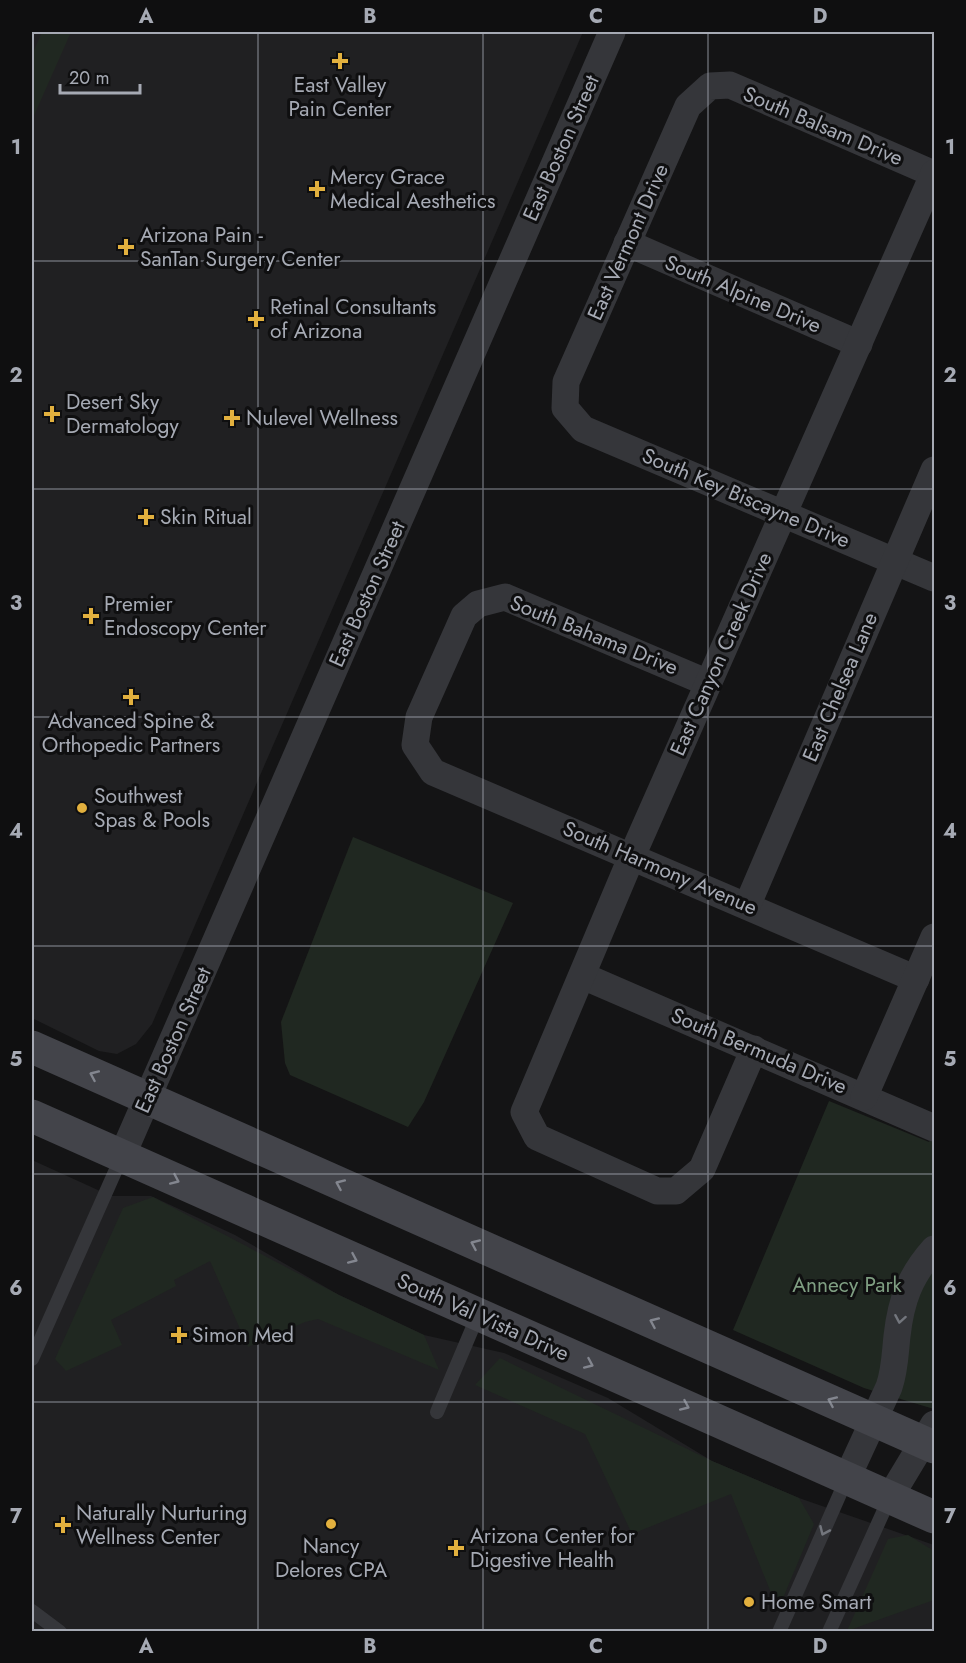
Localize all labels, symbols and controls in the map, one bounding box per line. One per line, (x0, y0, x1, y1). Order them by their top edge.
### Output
text: A (138, 2, 154, 31)
text: B (363, 2, 377, 31)
text: C (589, 2, 603, 31)
text: D (813, 2, 827, 31)
marker: East Valley Pain Center (331, 52, 349, 70)
scale bar (60, 57, 140, 95)
text: 20 m (69, 65, 109, 91)
place label: East Valley Pain Center (288, 70, 392, 124)
street label: East Boston Street (515, 70, 607, 226)
street label: South Balsam Drive (738, 79, 908, 173)
text: 1 (11, 133, 21, 162)
text: 1 (945, 133, 955, 162)
street label: East Vermont Drive (580, 159, 676, 325)
place label: Mercy Grace Medical Aesthetics (330, 162, 496, 216)
marker: Mercy Grace Medical Aesthetics (308, 180, 326, 198)
place label: Arizona Pain - SanTan Surgery Center (140, 220, 341, 274)
marker: Arizona Pain - SanTan Surgery Center (117, 238, 135, 256)
street label: South Alpine Drive (660, 248, 826, 341)
place label: Retinal Consultants of Arizona (270, 292, 436, 346)
marker: Retinal Consultants of Arizona (247, 310, 265, 328)
text: 2 (9, 361, 23, 390)
text: 2 (943, 361, 957, 390)
place label: Desert Sky Dermatology (66, 387, 180, 441)
place label: Nulevel Wellness (246, 403, 398, 433)
marker: Desert Sky Dermatology (43, 405, 61, 423)
marker: Nulevel Wellness (223, 409, 241, 427)
street label: South Key Biscayne Drive (637, 441, 855, 556)
place label: Skin Ritual (160, 502, 252, 532)
marker: Skin Ritual (137, 508, 155, 526)
street label: East Boston Street (321, 516, 413, 672)
street label: East Canyon Creek Drive (663, 547, 779, 760)
street label: South Bahama Drive (505, 588, 683, 682)
text: 3 (10, 589, 22, 618)
place label: Premier Endoscopy Center (104, 589, 267, 643)
text: 3 (944, 589, 956, 618)
marker: Premier Endoscopy Center (82, 607, 100, 625)
street label: East Chelsea Lane (795, 608, 885, 766)
marker: Advanced Spine & Orthopedic Partners (122, 688, 140, 706)
place label: Advanced Spine & Orthopedic Partners (42, 706, 220, 760)
place label: Southwest Spas & Pools (94, 781, 210, 835)
marker: Southwest Spas & Pools (75, 801, 89, 815)
street label: South Harmony Avenue (558, 813, 762, 923)
text: 4 (9, 817, 23, 846)
text: 4 (943, 817, 957, 846)
street label: East Boston Street (127, 962, 219, 1118)
street label: South Bermuda Drive (666, 1000, 852, 1102)
text: 5 (10, 1045, 23, 1074)
text: 5 (944, 1045, 957, 1074)
one-way arrow (89, 1070, 100, 1082)
one-way arrow (169, 1173, 180, 1185)
one-way arrow (336, 1179, 347, 1191)
one-way arrow (471, 1239, 482, 1251)
one-way arrow (347, 1252, 358, 1264)
street label: South Val Vista Drive (392, 1266, 574, 1368)
park label: Annecy Park (792, 1270, 903, 1300)
text: 6 (9, 1274, 23, 1303)
text: 6 (943, 1274, 957, 1303)
one-way arrow (894, 1314, 906, 1323)
one-way arrow (649, 1318, 660, 1330)
place label: Simon Med (192, 1320, 294, 1350)
marker: Simon Med (170, 1326, 188, 1344)
one-way arrow (583, 1356, 594, 1368)
one-way arrow (827, 1396, 838, 1408)
one-way arrow (678, 1399, 689, 1411)
place label: Naturally Nurturing Wellness Center (76, 1498, 247, 1552)
text: 7 (10, 1502, 23, 1531)
text: 7 (944, 1502, 957, 1531)
marker: Naturally Nurturing Wellness Center (54, 1516, 72, 1534)
marker: Nancy Delores CPA (324, 1517, 338, 1531)
place label: Arizona Center for Digestive Health (470, 1521, 636, 1575)
one-way arrow (819, 1525, 831, 1536)
place label: Nancy Delores CPA (275, 1531, 387, 1585)
marker: Arizona Center for Digestive Health (447, 1539, 465, 1557)
place label: Home Smart (761, 1587, 871, 1617)
marker: Home Smart (742, 1595, 756, 1609)
text: A (138, 1632, 154, 1661)
text: B (363, 1632, 377, 1661)
text: C (589, 1632, 603, 1661)
text: D (813, 1632, 827, 1661)

